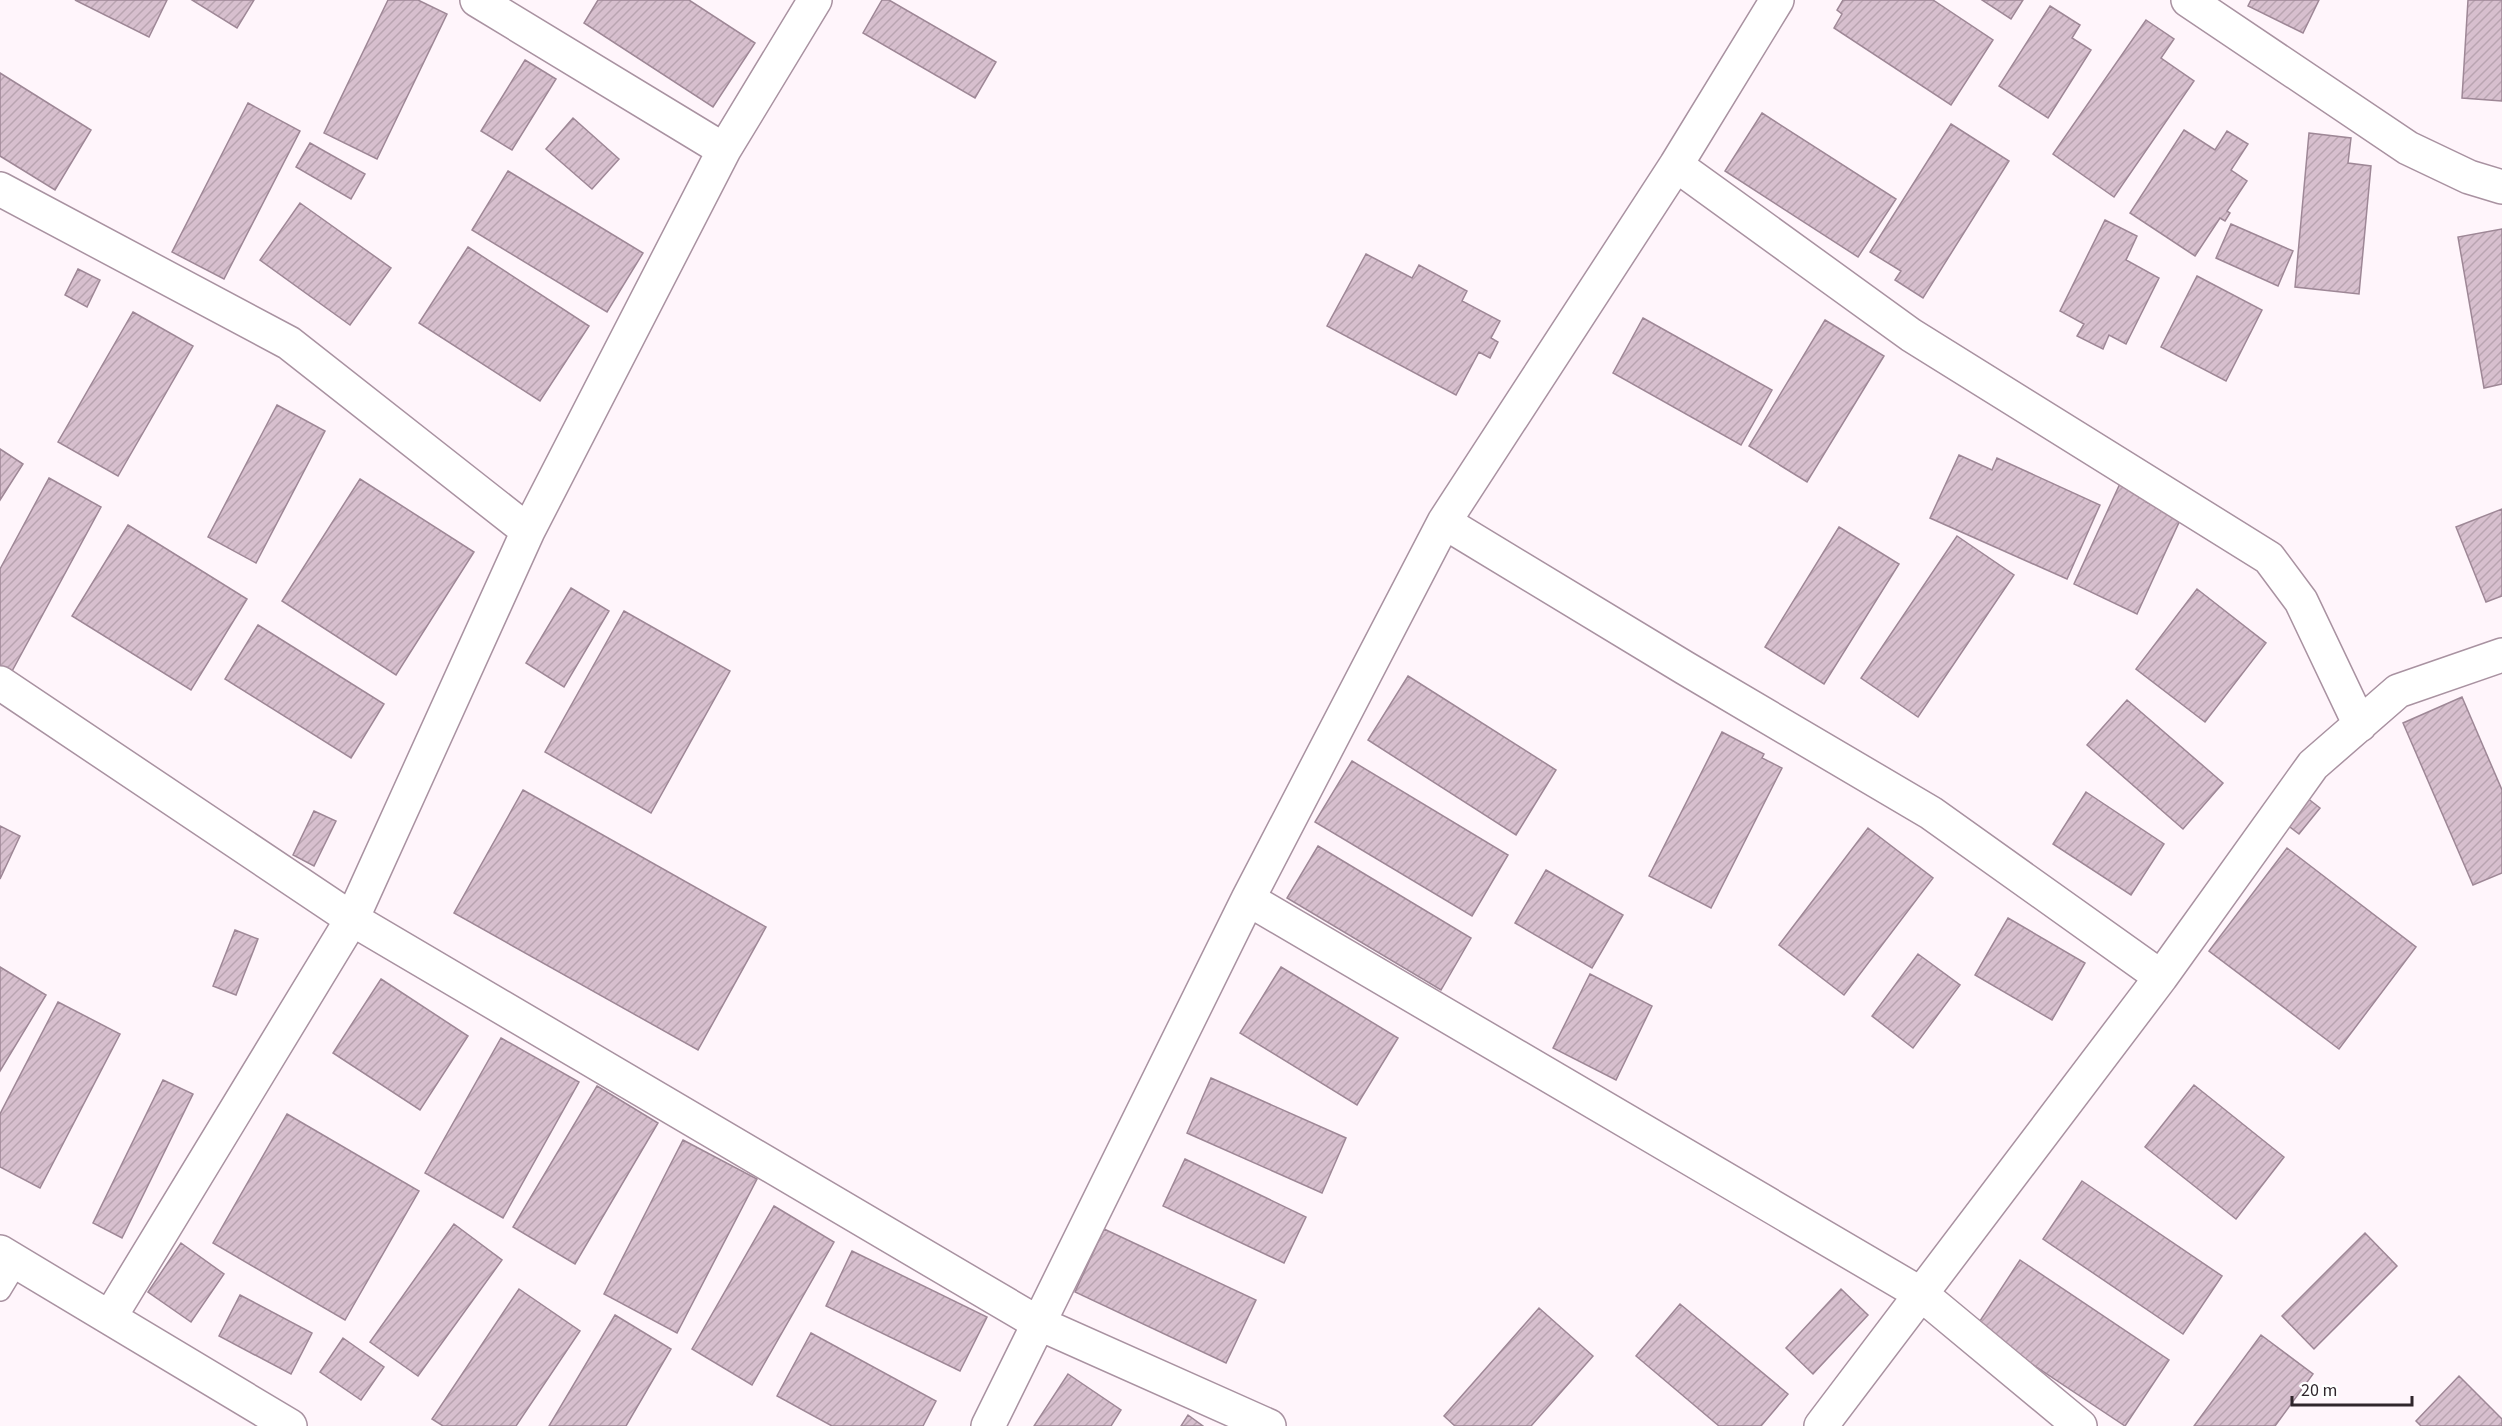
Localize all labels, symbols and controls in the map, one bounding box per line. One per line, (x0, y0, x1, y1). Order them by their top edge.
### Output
scale bar (2292, 1369, 2412, 1407)
text: 20 m (2301, 1378, 2337, 1403)

